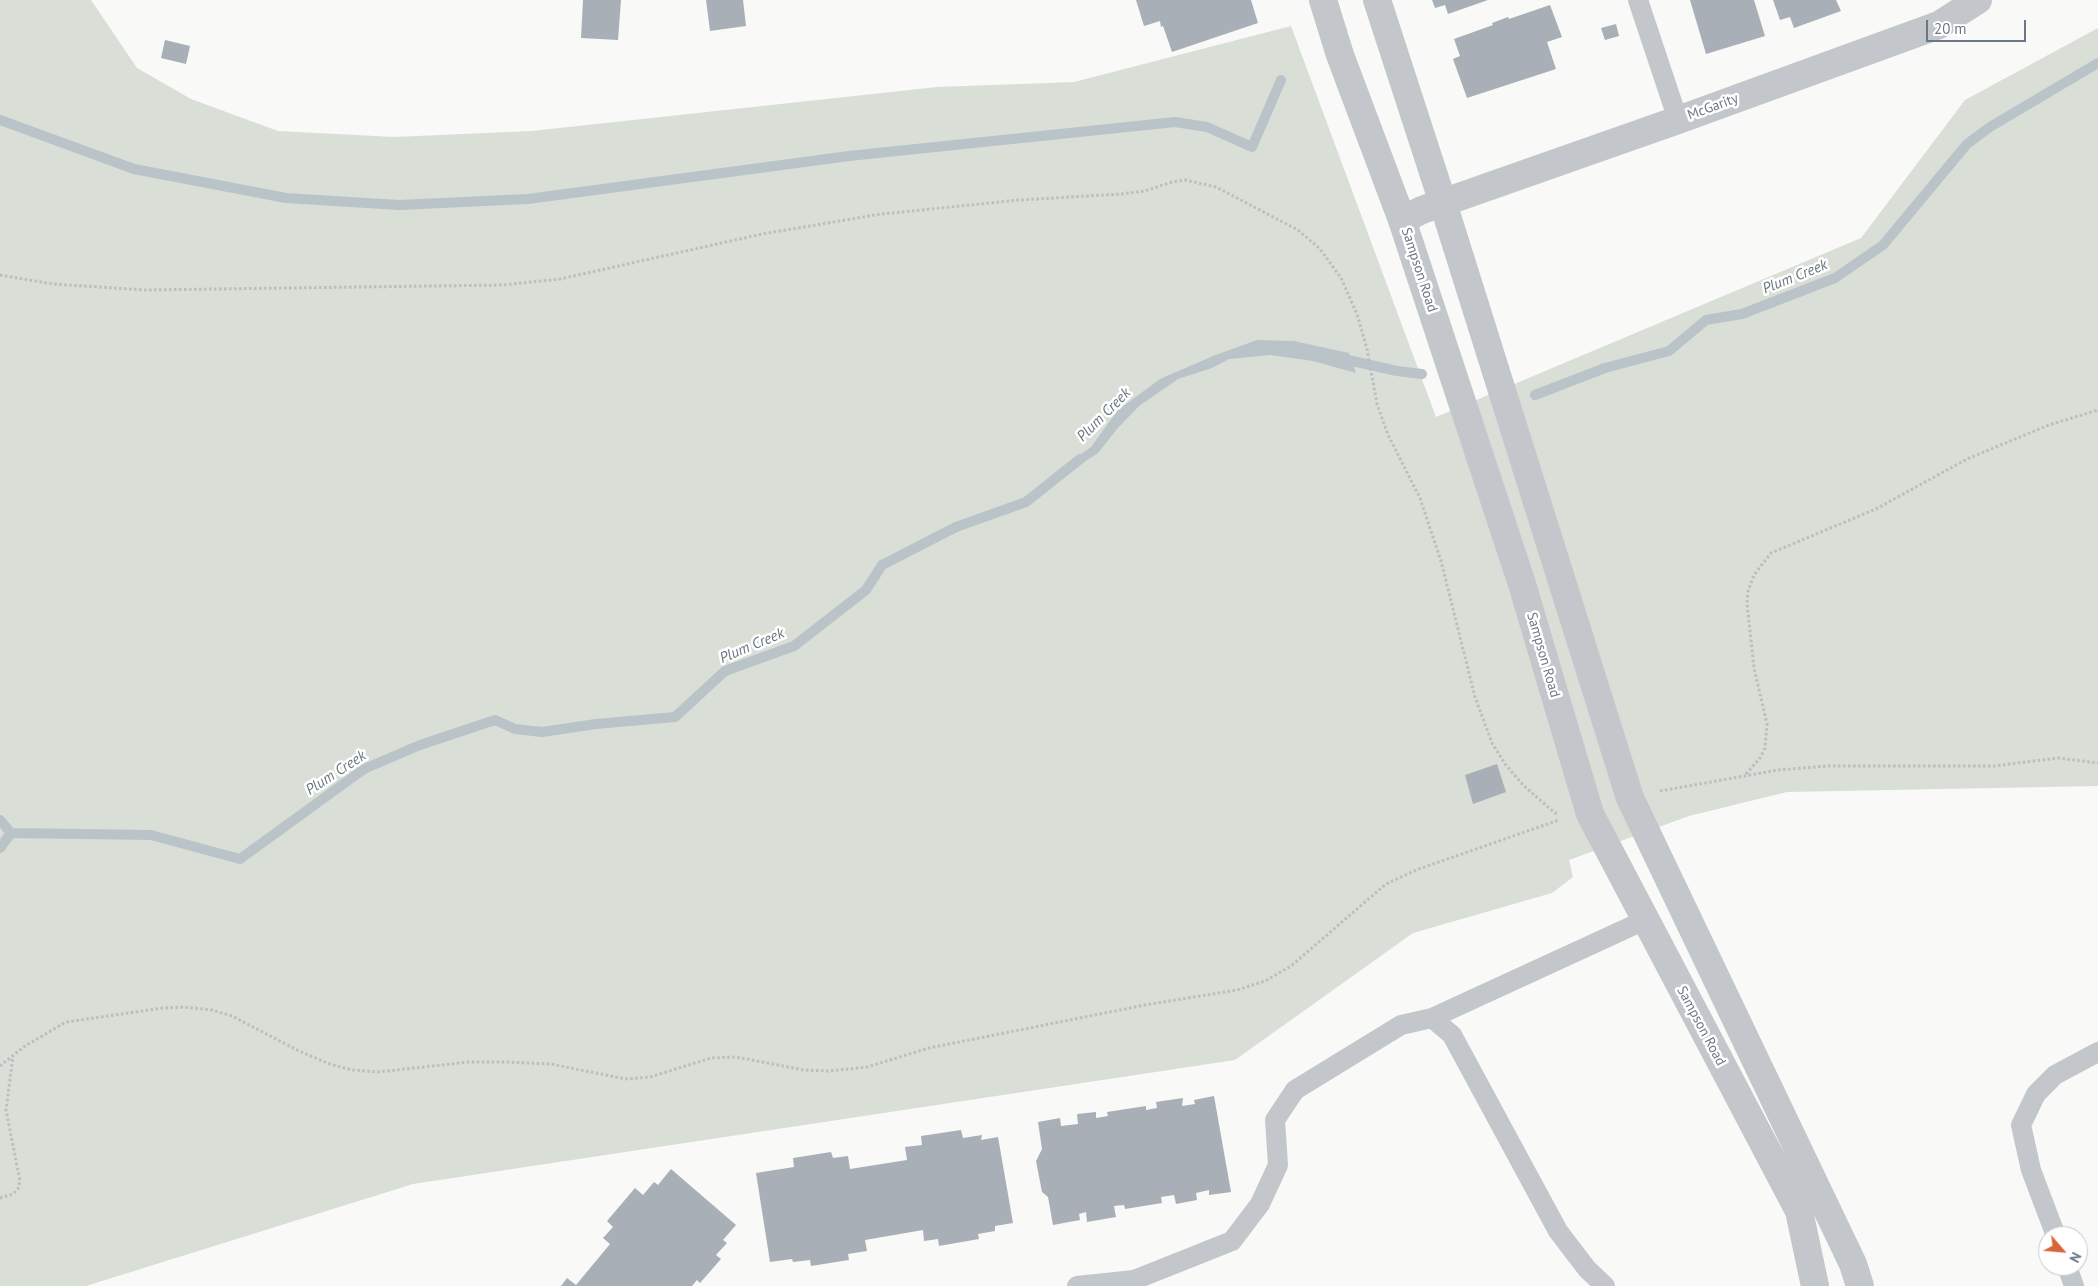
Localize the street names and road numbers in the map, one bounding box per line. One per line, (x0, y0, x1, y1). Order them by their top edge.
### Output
street label: McGarity (1685, 90, 1741, 124)
street label: Sampson Road (1397, 226, 1441, 314)
street label: Sampson Road (1523, 611, 1563, 699)
street label: Sampson Road (1673, 983, 1729, 1069)

